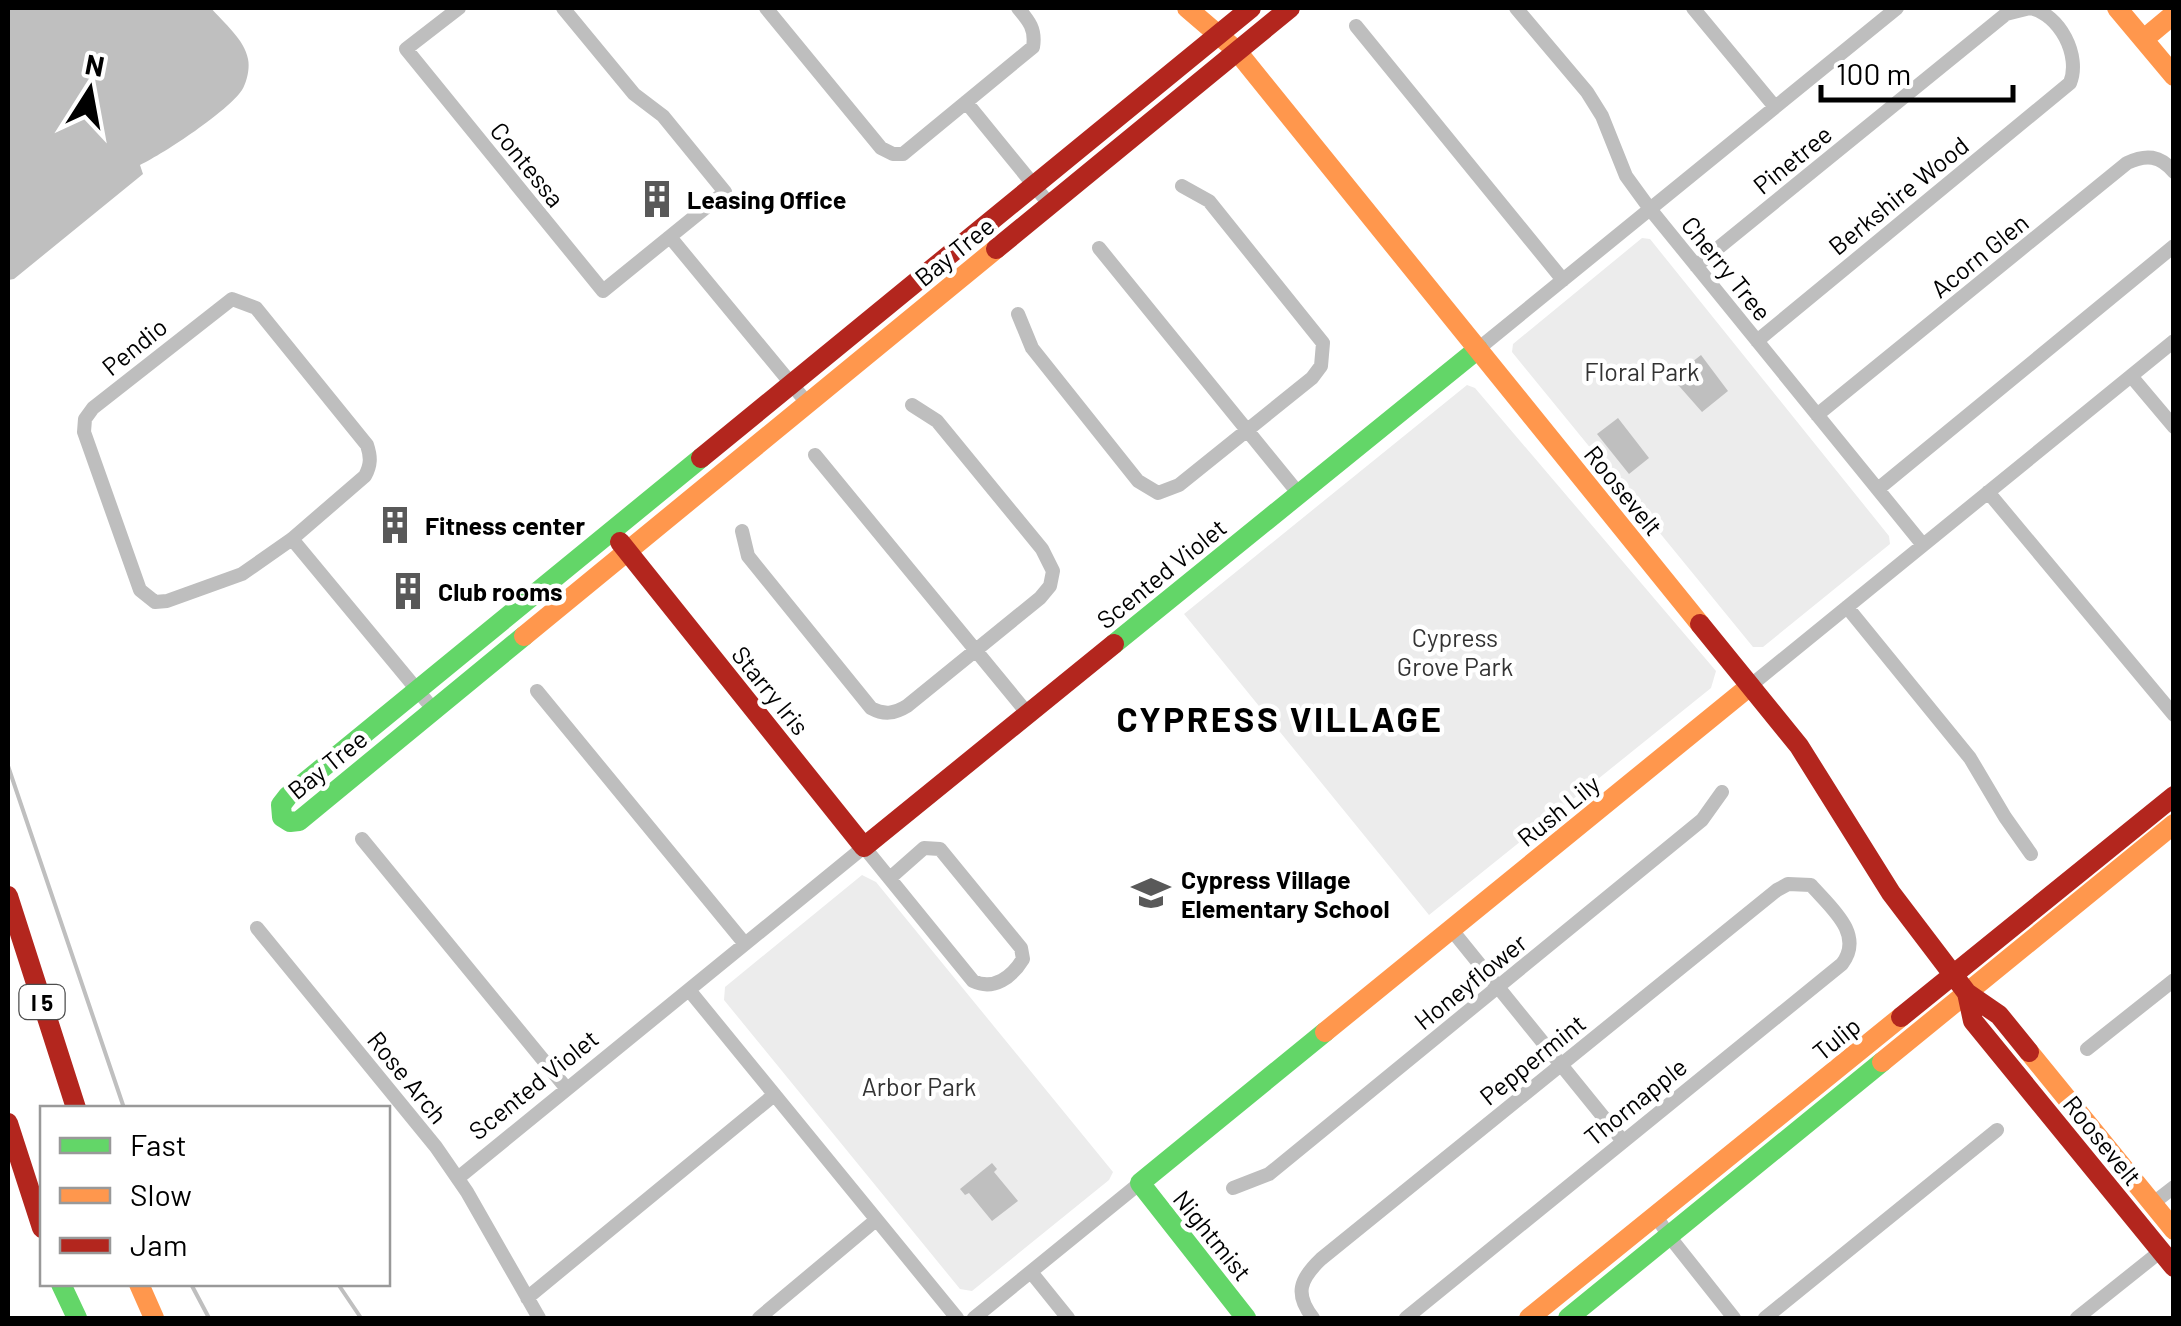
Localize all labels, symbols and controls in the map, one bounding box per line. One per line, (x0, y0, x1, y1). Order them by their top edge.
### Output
north arrow (40, 40, 140, 140)
scale bar (1821, 40, 2014, 102)
text: N (83, 46, 107, 83)
text: 100 m (1836, 55, 1911, 91)
street label: Contessa (485, 115, 571, 213)
street label: Pinetree (1747, 118, 1837, 200)
street label: Berkshire Wood (1822, 129, 1974, 261)
building icon: Leasing Office (636, 178, 678, 220)
place label: Leasing Office (687, 184, 846, 214)
street label: Acorn Glen (1924, 207, 2034, 303)
street label: Bay Tree (908, 210, 1000, 292)
street label: Cherry Tree (1676, 210, 1778, 326)
street label: Pendio (96, 311, 172, 381)
park label: Floral Park (1584, 356, 1700, 386)
street label: Roosevelt (1579, 439, 1669, 541)
building icon: Fitness center (374, 504, 416, 546)
place label: Fitness center (425, 510, 585, 540)
street label: Scented Violet (1090, 512, 1232, 634)
building icon: Club rooms (387, 570, 429, 612)
place label: Club rooms (438, 576, 563, 606)
park label: Cypress Grove Park (1397, 622, 1513, 681)
street label: Starry Iris (726, 639, 816, 741)
district label: CYPRESS VILLAGE (1117, 697, 1443, 739)
street label: Bay Tree (281, 723, 373, 805)
street label: Rush Lily (1511, 768, 1605, 852)
place label: Cypress Village Elementary School (1181, 864, 1389, 923)
school or university icon: Cypress Village Elementary School (1130, 872, 1172, 914)
street label: Honeyflower (1408, 927, 1532, 1035)
road number: I 5 (20, 985, 64, 1019)
street label: Peppermint (1473, 1007, 1591, 1111)
street label: Tulip (1806, 1010, 1866, 1066)
street label: Scented Violet (462, 1023, 604, 1145)
street label: Rose Arch (362, 1025, 454, 1129)
street label: Thornapple (1578, 1051, 1692, 1151)
park label: Arbor Park (862, 1071, 976, 1101)
street label: Roosevelt (2058, 1089, 2148, 1191)
legend (40, 1106, 390, 1286)
text: Fast (130, 1126, 187, 1162)
text: Slow (130, 1176, 192, 1212)
street label: Nightmist (1168, 1184, 1258, 1286)
text: Jam (130, 1226, 187, 1262)

